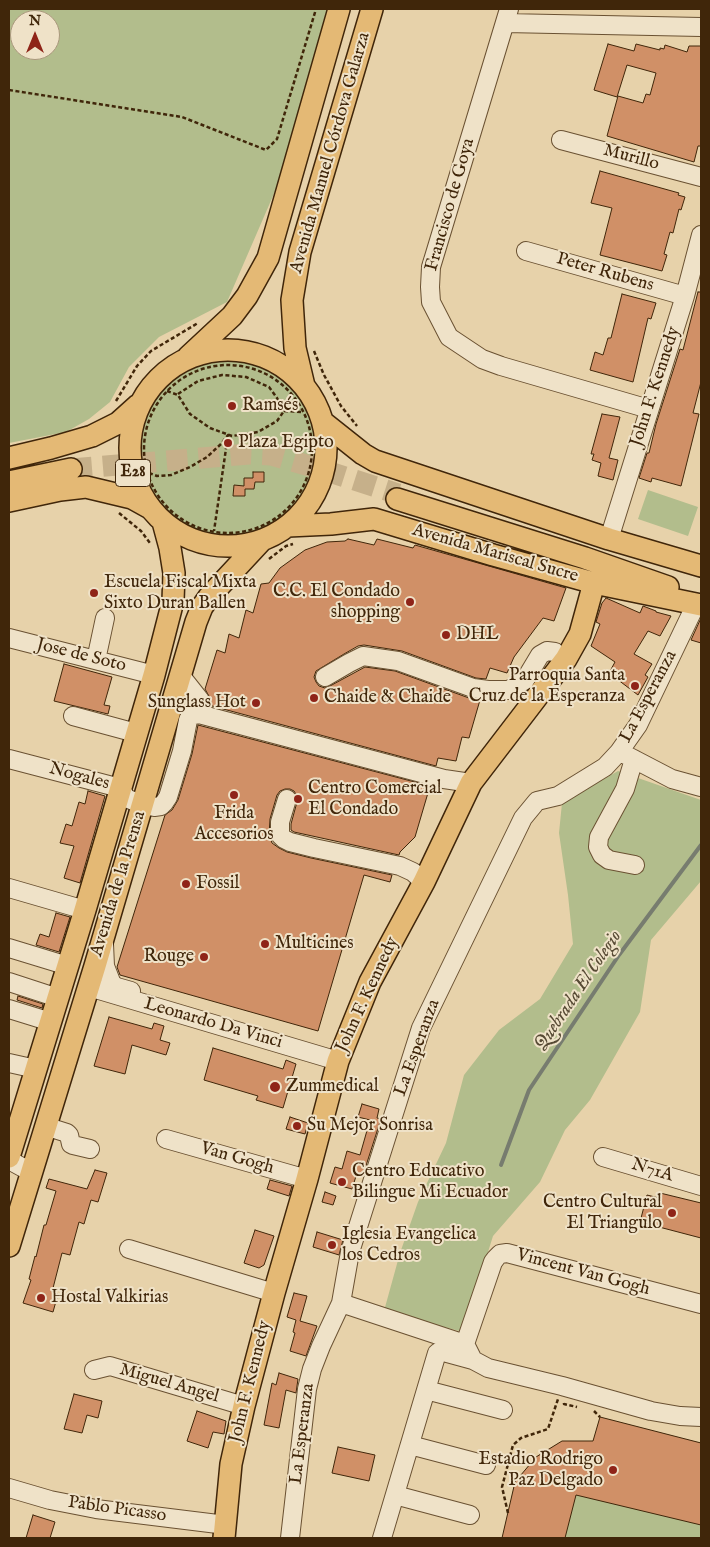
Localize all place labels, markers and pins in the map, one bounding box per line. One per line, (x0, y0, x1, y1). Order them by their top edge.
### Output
place label: Ramsés (242, 395, 298, 417)
marker: Ramsés (226, 400, 238, 412)
place label: Plaza Egipto (238, 432, 334, 454)
marker: Plaza Egipto (222, 437, 234, 449)
place label: Escuela Fiscal Mixta Sixto Duran Ballen (104, 572, 256, 614)
place label: C.C. El Condado shopping (273, 581, 400, 624)
marker: Escuela Fiscal Mixta Sixto Duran Ballen (88, 587, 100, 599)
marker: C.C. El Condado shopping (404, 596, 416, 608)
place label: DHL (456, 624, 499, 646)
marker: DHL (440, 629, 452, 641)
place label: Parroquia Santa Cruz de la Esperanza (469, 665, 625, 708)
marker: Parroquia Santa Cruz de la Esperanza (629, 680, 641, 692)
place label: Chaide & Chaide (324, 687, 451, 709)
place label: Sunglass Hot (148, 692, 246, 714)
marker: Chaide & Chaide (308, 692, 320, 704)
marker: Sunglass Hot (250, 697, 262, 709)
place label: Centro Comercial El Condado (308, 778, 442, 821)
marker: Frida Accesorios (228, 789, 240, 801)
marker: Centro Comercial El Condado (292, 793, 304, 805)
place label: Frida Accesorios (194, 803, 274, 846)
place label: Fossil (196, 873, 239, 895)
marker: Fossil (180, 878, 192, 890)
place label: Multicines (275, 933, 354, 955)
marker: Multicines (259, 938, 271, 950)
place label: Rouge (143, 946, 194, 968)
marker: Rouge (198, 951, 210, 963)
place label: Zummedical (286, 1076, 379, 1098)
marker: Zummedical (268, 1080, 282, 1094)
place label: Su Mejor Sonrisa (307, 1115, 433, 1137)
marker: Su Mejor Sonrisa (291, 1120, 303, 1132)
place label: Centro Educativo Bilingue Mi Ecuador (352, 1161, 508, 1204)
marker: Centro Educativo Bilingue Mi Ecuador (336, 1176, 348, 1188)
place label: Centro Cultural El Triangulo (543, 1192, 662, 1234)
marker: Centro Cultural El Triangulo (666, 1207, 678, 1219)
place label: Iglesia Evangelica los Cedros (342, 1224, 476, 1266)
marker: Iglesia Evangelica los Cedros (326, 1239, 338, 1251)
place label: Hostal Valkirias (51, 1287, 168, 1309)
marker: Hostal Valkirias (35, 1292, 47, 1304)
place label: Estadio Rodrigo Paz Delgado (479, 1449, 603, 1492)
marker: Estadio Rodrigo Paz Delgado (607, 1464, 619, 1476)

